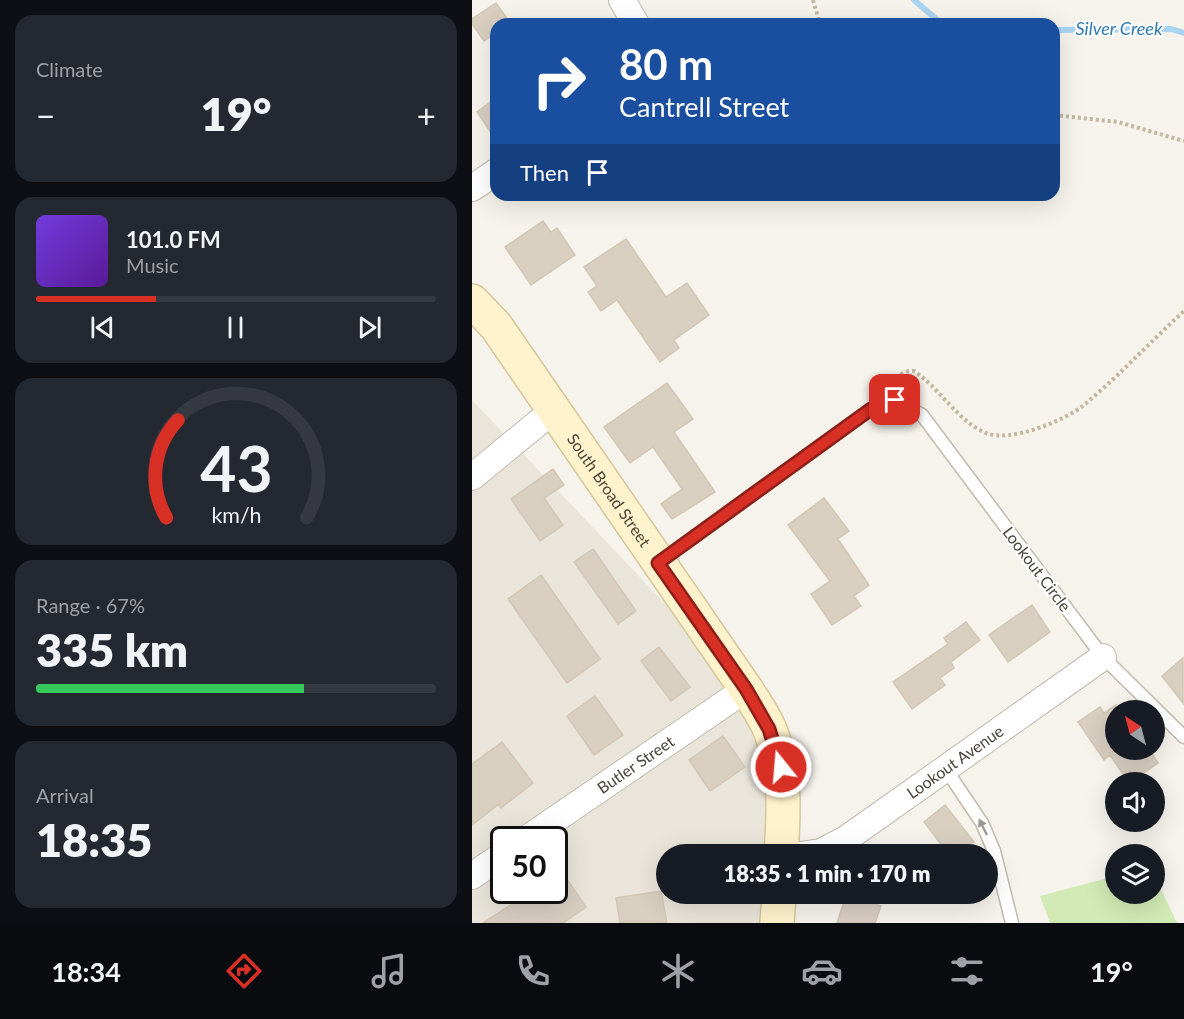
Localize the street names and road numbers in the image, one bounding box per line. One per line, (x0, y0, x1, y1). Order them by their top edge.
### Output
street label: South Broad Street (564, 430, 655, 550)
street label: Lookout Circle (999, 523, 1075, 615)
street label: Lookout Avenue (903, 721, 1007, 802)
street label: Butler Street (593, 731, 678, 797)

